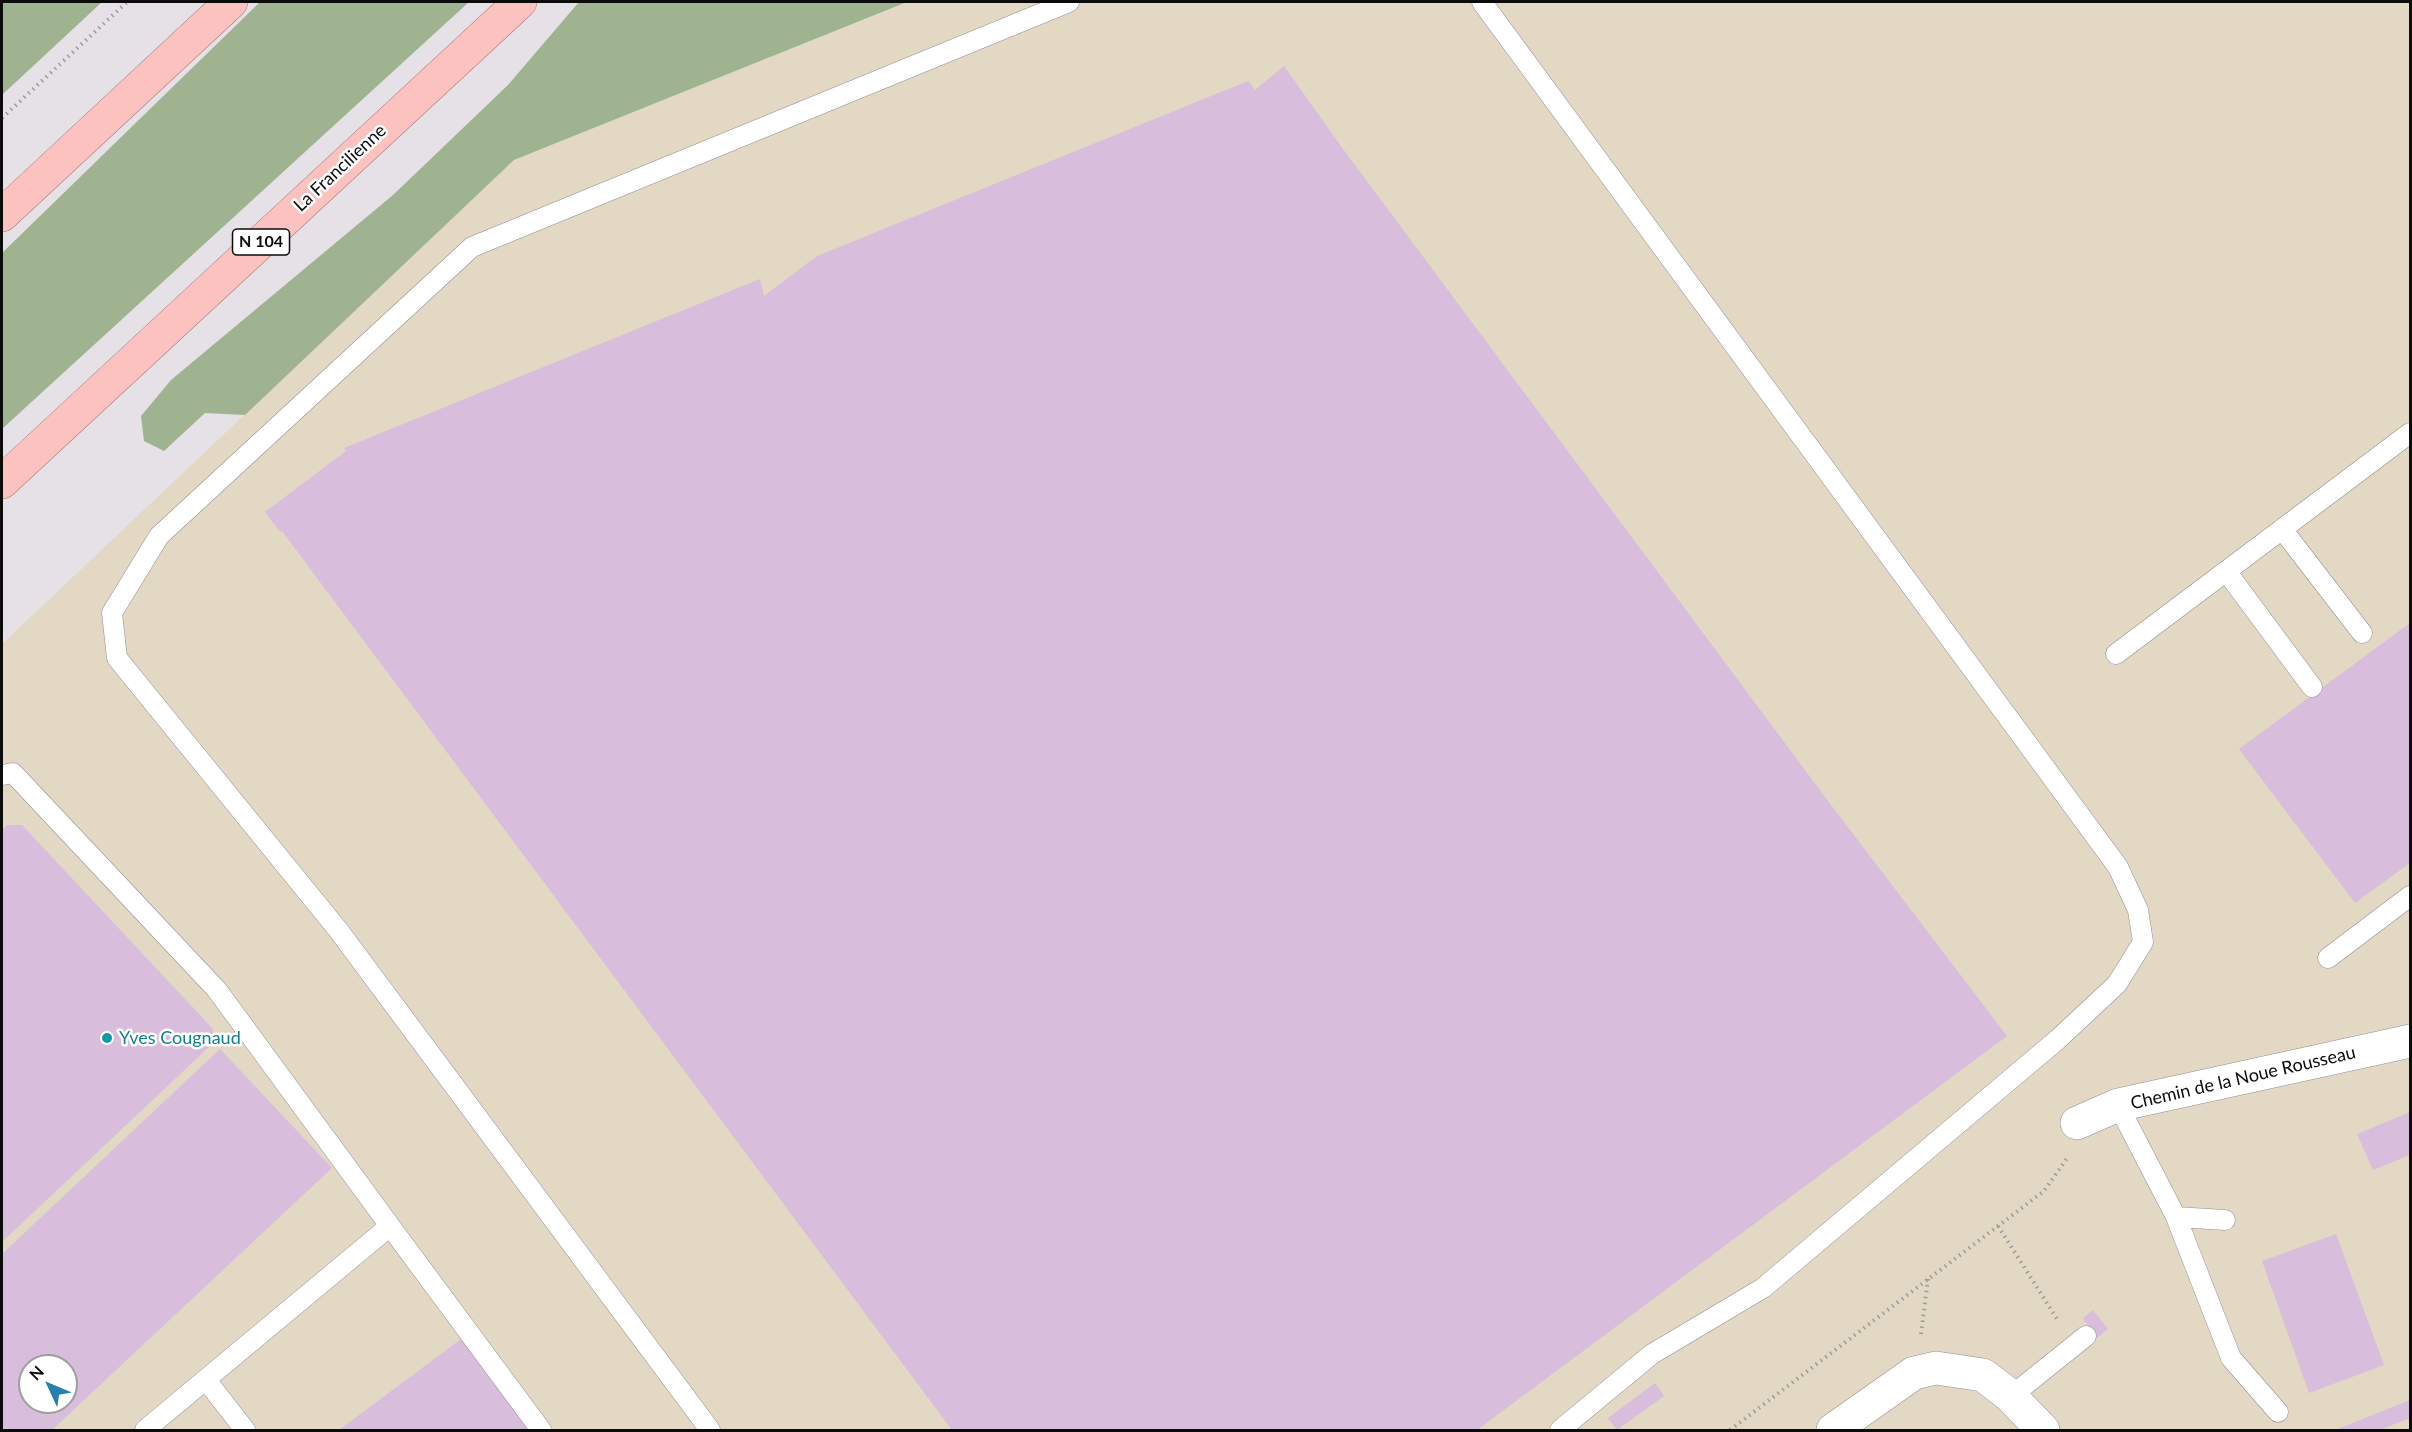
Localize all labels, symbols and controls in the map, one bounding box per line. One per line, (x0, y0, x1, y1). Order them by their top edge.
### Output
street label: La Francilienne (289, 120, 391, 216)
road number: N 104 (232, 229, 290, 255)
place label: Yves Cougnaud (119, 1027, 241, 1049)
marker: Yves Cougnaud (100, 1031, 114, 1045)
street label: Chemin de la Noue Rousseau (2128, 1042, 2358, 1114)
north arrow (18, 1354, 78, 1414)
text: N (25, 1362, 47, 1384)

